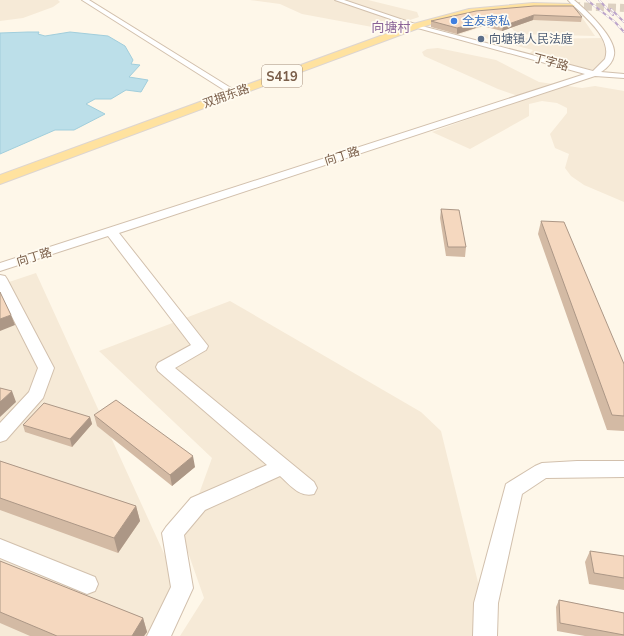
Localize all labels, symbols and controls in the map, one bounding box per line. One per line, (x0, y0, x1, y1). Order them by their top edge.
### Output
place label: 全友家私 (462, 13, 510, 29)
marker: 全友家私 (449, 16, 459, 26)
district label: 向塘村 (371, 19, 411, 37)
place label: 向塘镇人民法庭 (489, 31, 573, 47)
marker: 向塘镇人民法庭 (476, 34, 486, 44)
street label: 丁字路 (532, 50, 570, 74)
road number: S419 (262, 65, 302, 87)
street label: 双拥东路 (201, 80, 251, 112)
street label: 向丁路 (322, 143, 362, 169)
street label: 向丁路 (14, 244, 54, 270)

